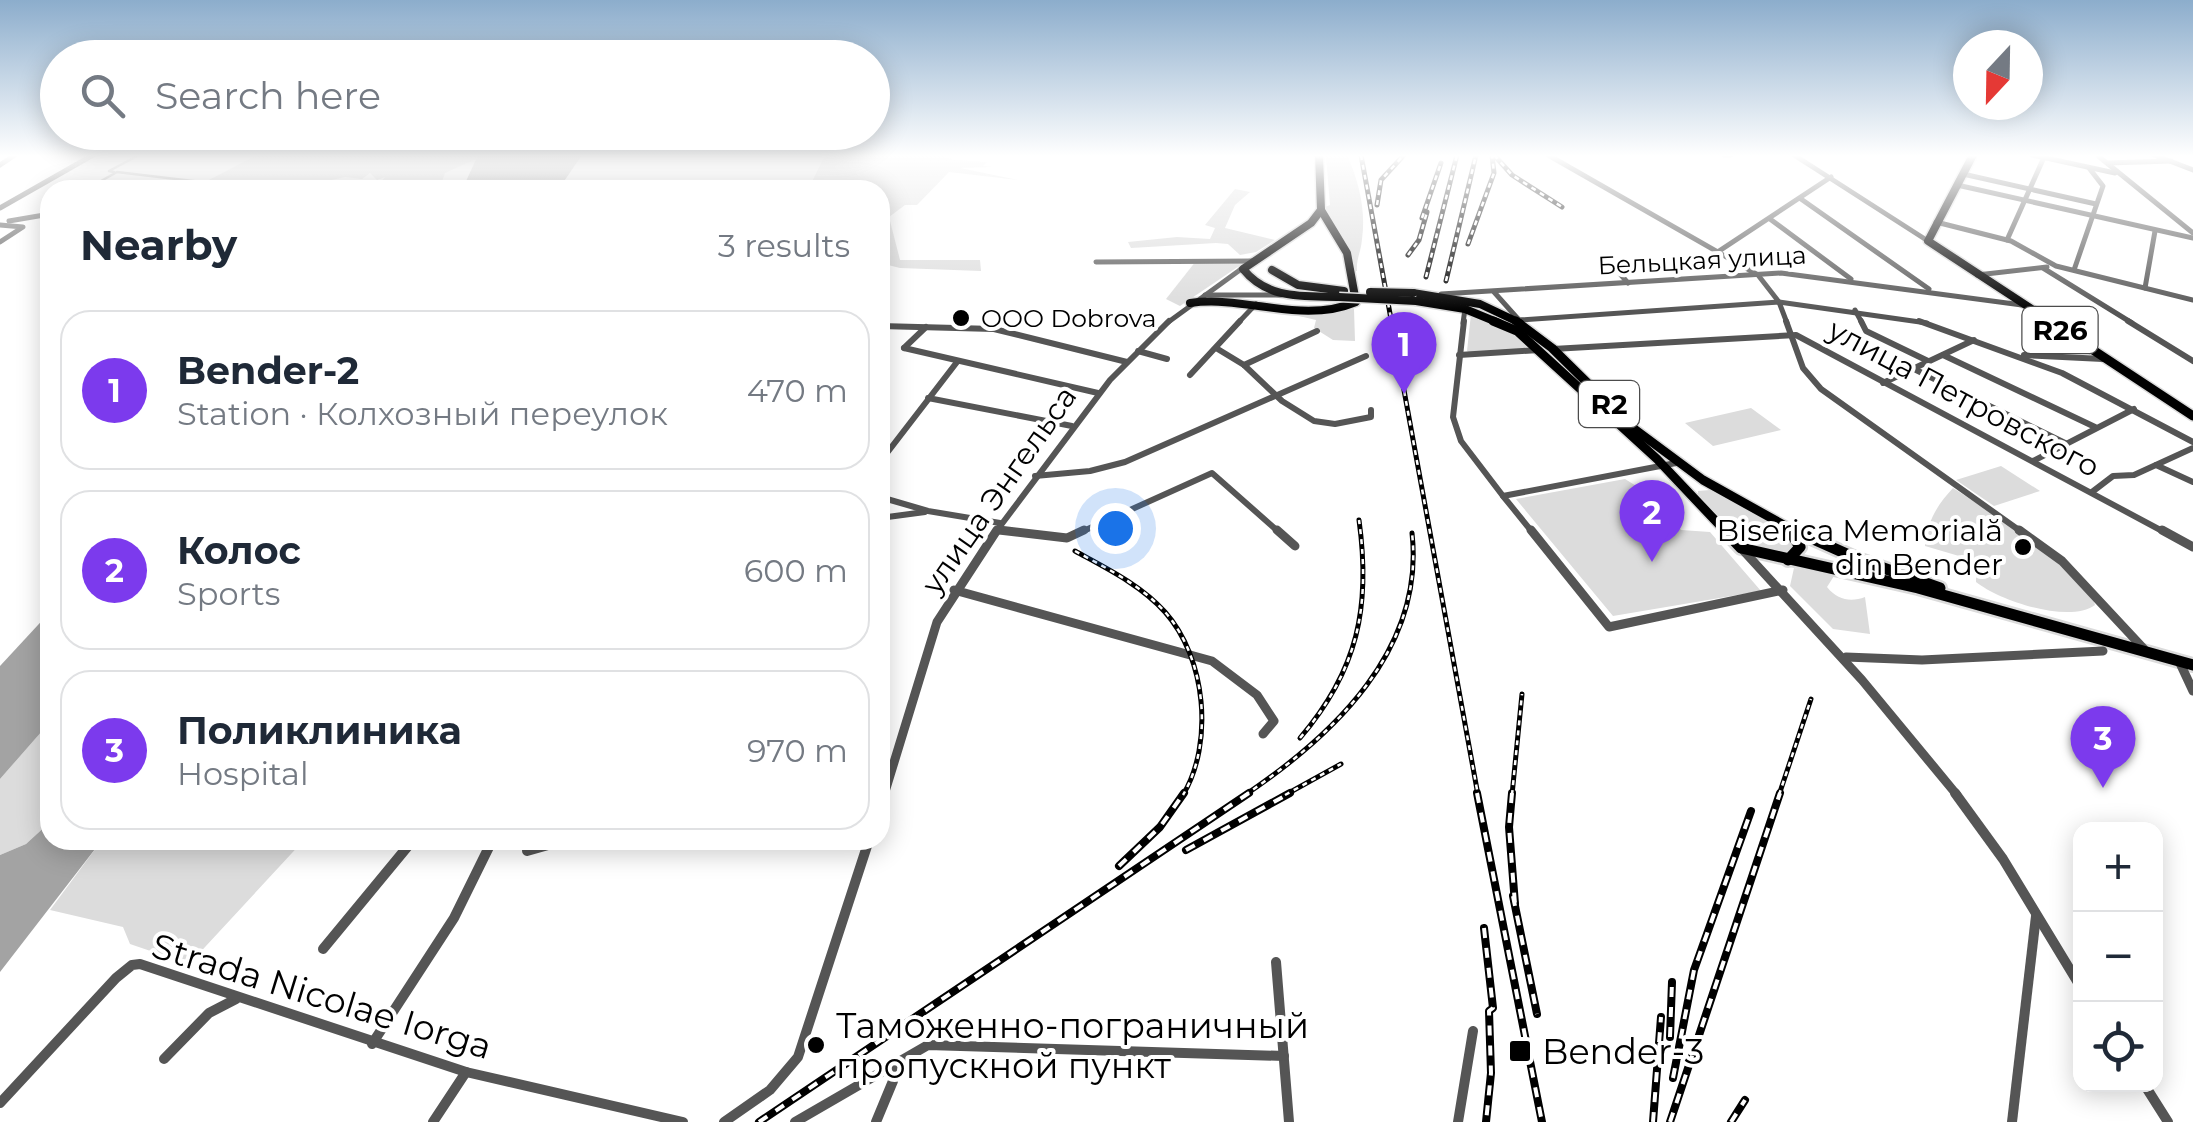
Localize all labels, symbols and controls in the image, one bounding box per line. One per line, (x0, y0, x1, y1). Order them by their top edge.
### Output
north arrow (1953, 30, 2043, 120)
search box (40, 40, 890, 150)
icon: search (75, 68, 130, 123)
text: Search here (155, 72, 381, 119)
text: Nearby (80, 219, 237, 271)
text: 3 results (718, 226, 850, 265)
street label: Бельцкая улица (1597, 240, 1807, 280)
place label: OOO Dobrova (981, 303, 1157, 333)
marker: OOO Dobrova (950, 307, 972, 329)
road number: R26 (2022, 307, 2098, 353)
street label: улица Петровского (1821, 310, 2106, 485)
pin: 1 (1372, 312, 1436, 394)
text: Bender-2 (177, 347, 359, 394)
text: 1 (108, 371, 121, 410)
text: 470 m (747, 371, 848, 410)
street label: улица Энгельса (913, 379, 1084, 602)
road number: R2 (1579, 381, 1639, 427)
text: Station · Колхозный переулок (177, 394, 668, 433)
pin: 2 (1620, 480, 1684, 562)
your location (1090, 503, 1141, 554)
place label: Biserica Memorială din Bender (1716, 512, 2003, 583)
text: Колос (177, 527, 301, 574)
marker: Biserica Memorială din Bender (2012, 536, 2034, 558)
text: 2 (105, 551, 124, 590)
text: 600 m (744, 551, 848, 590)
text: Sports (177, 574, 280, 613)
pin: 3 (2070, 706, 2136, 788)
text: Поликлиника (177, 707, 462, 754)
text: 3 (105, 731, 124, 770)
text: 970 m (747, 731, 848, 770)
text: Hospital (177, 754, 309, 793)
map controls (2073, 822, 2163, 1092)
button: + (2073, 822, 2163, 912)
button: − (2073, 912, 2163, 1002)
street label: Strada Nicolae Iorga (147, 924, 497, 1068)
button: locate (2073, 1002, 2163, 1092)
place label: Таможенно-пограничный пропускной пункт (836, 1004, 1309, 1087)
place label: Bender-3 (1542, 1030, 1704, 1073)
marker: Таможенно-пограничный пропускной пункт (805, 1034, 827, 1056)
marker: Bender-3 (1507, 1038, 1533, 1064)

